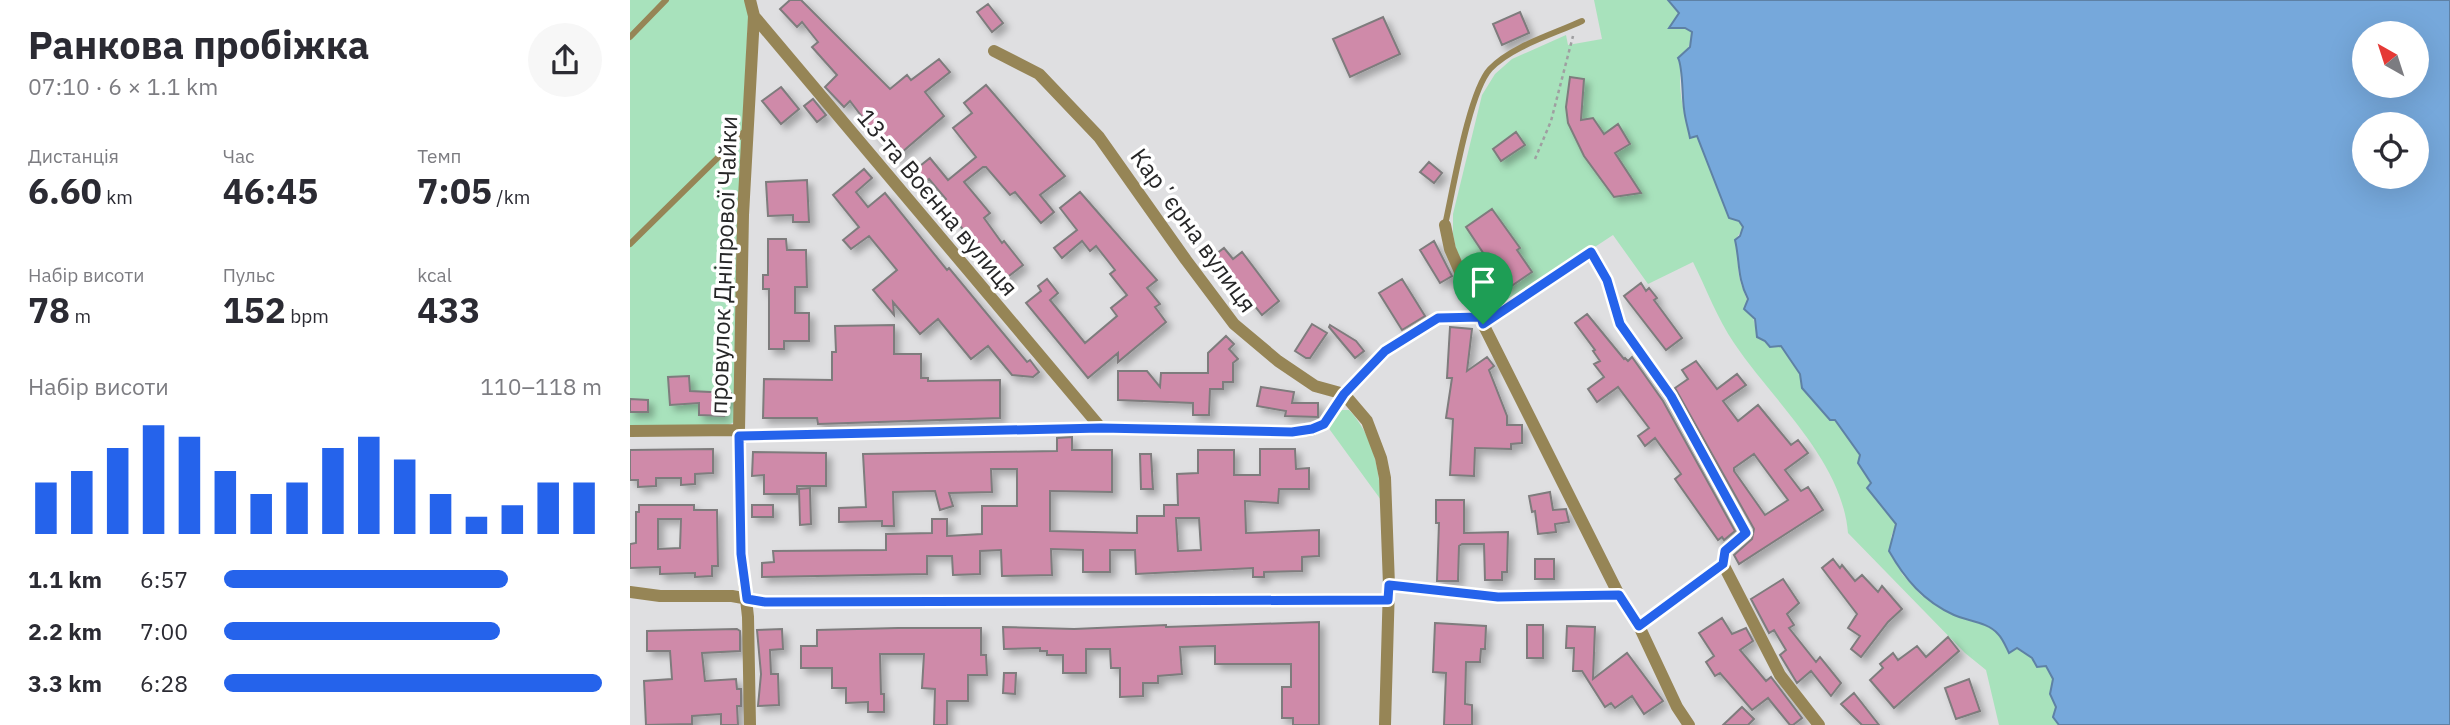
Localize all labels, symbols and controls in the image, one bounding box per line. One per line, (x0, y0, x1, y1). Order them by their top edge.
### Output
text: Ранкова пробіжка (28, 20, 369, 69)
north arrow (2352, 21, 2429, 98)
map controls (2352, 21, 2429, 189)
button: share (528, 23, 602, 97)
text: 07:10 · 6 × 1.1 km (28, 71, 218, 101)
street label: 13-та Воєнна вулиця (850, 102, 1026, 302)
button: locate (2352, 112, 2429, 189)
street label: провулок Дніпрової Чайки (702, 115, 744, 415)
street label: Карʼєрна вулиця (1124, 142, 1264, 318)
text: Дистанція (28, 144, 119, 168)
text: Час (223, 144, 255, 168)
text: Темп (417, 144, 462, 168)
text: 6.60 (28, 168, 102, 214)
text: 46:45 (223, 168, 318, 214)
text: 7:05 (417, 168, 492, 214)
text: km (102, 185, 133, 209)
text: /km (492, 185, 530, 209)
pin (1453, 252, 1513, 324)
text: Набір висоти (28, 263, 144, 287)
text: Пульс (223, 263, 275, 287)
text: kcal (417, 263, 452, 287)
icon: arrive (1464, 263, 1502, 301)
text: 78 (28, 287, 70, 333)
text: 152 (223, 287, 286, 333)
text: 433 (417, 287, 480, 333)
text: m (70, 304, 91, 328)
text: bpm (286, 304, 329, 328)
text: Набір висоти (28, 371, 169, 401)
text: 110–118 m (480, 371, 602, 401)
text: 1.1 km (28, 564, 102, 594)
text: 6:57 (140, 564, 188, 594)
text: 2.2 km (28, 616, 102, 646)
text: 7:00 (140, 616, 188, 646)
text: 3.3 km (28, 668, 102, 698)
text: 6:28 (140, 668, 188, 698)

